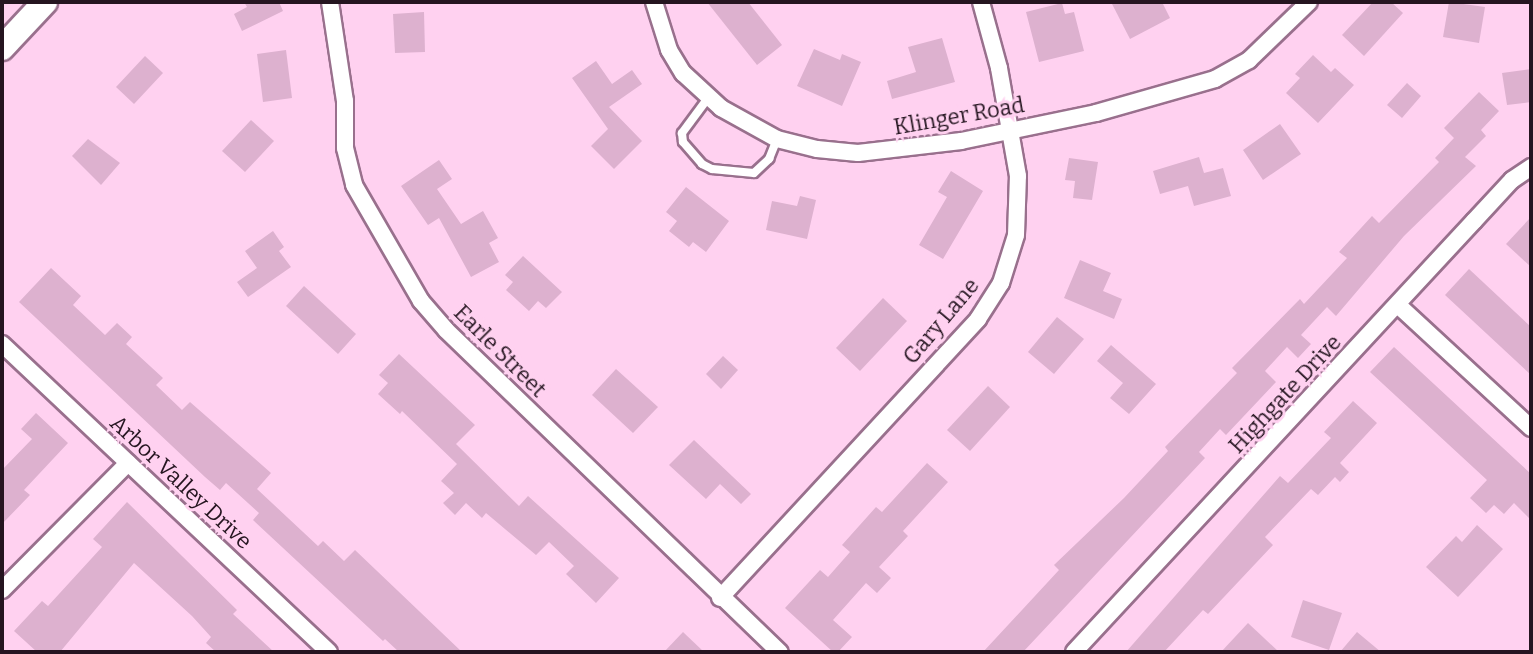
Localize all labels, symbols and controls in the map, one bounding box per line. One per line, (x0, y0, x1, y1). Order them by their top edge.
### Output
street label: Klinger Road (892, 92, 1026, 140)
street label: Gary Lane (897, 273, 985, 369)
street label: Earle Street (448, 299, 552, 403)
street label: Highgate Drive (1223, 329, 1347, 459)
street label: Arbor Valley Drive (105, 410, 257, 554)

